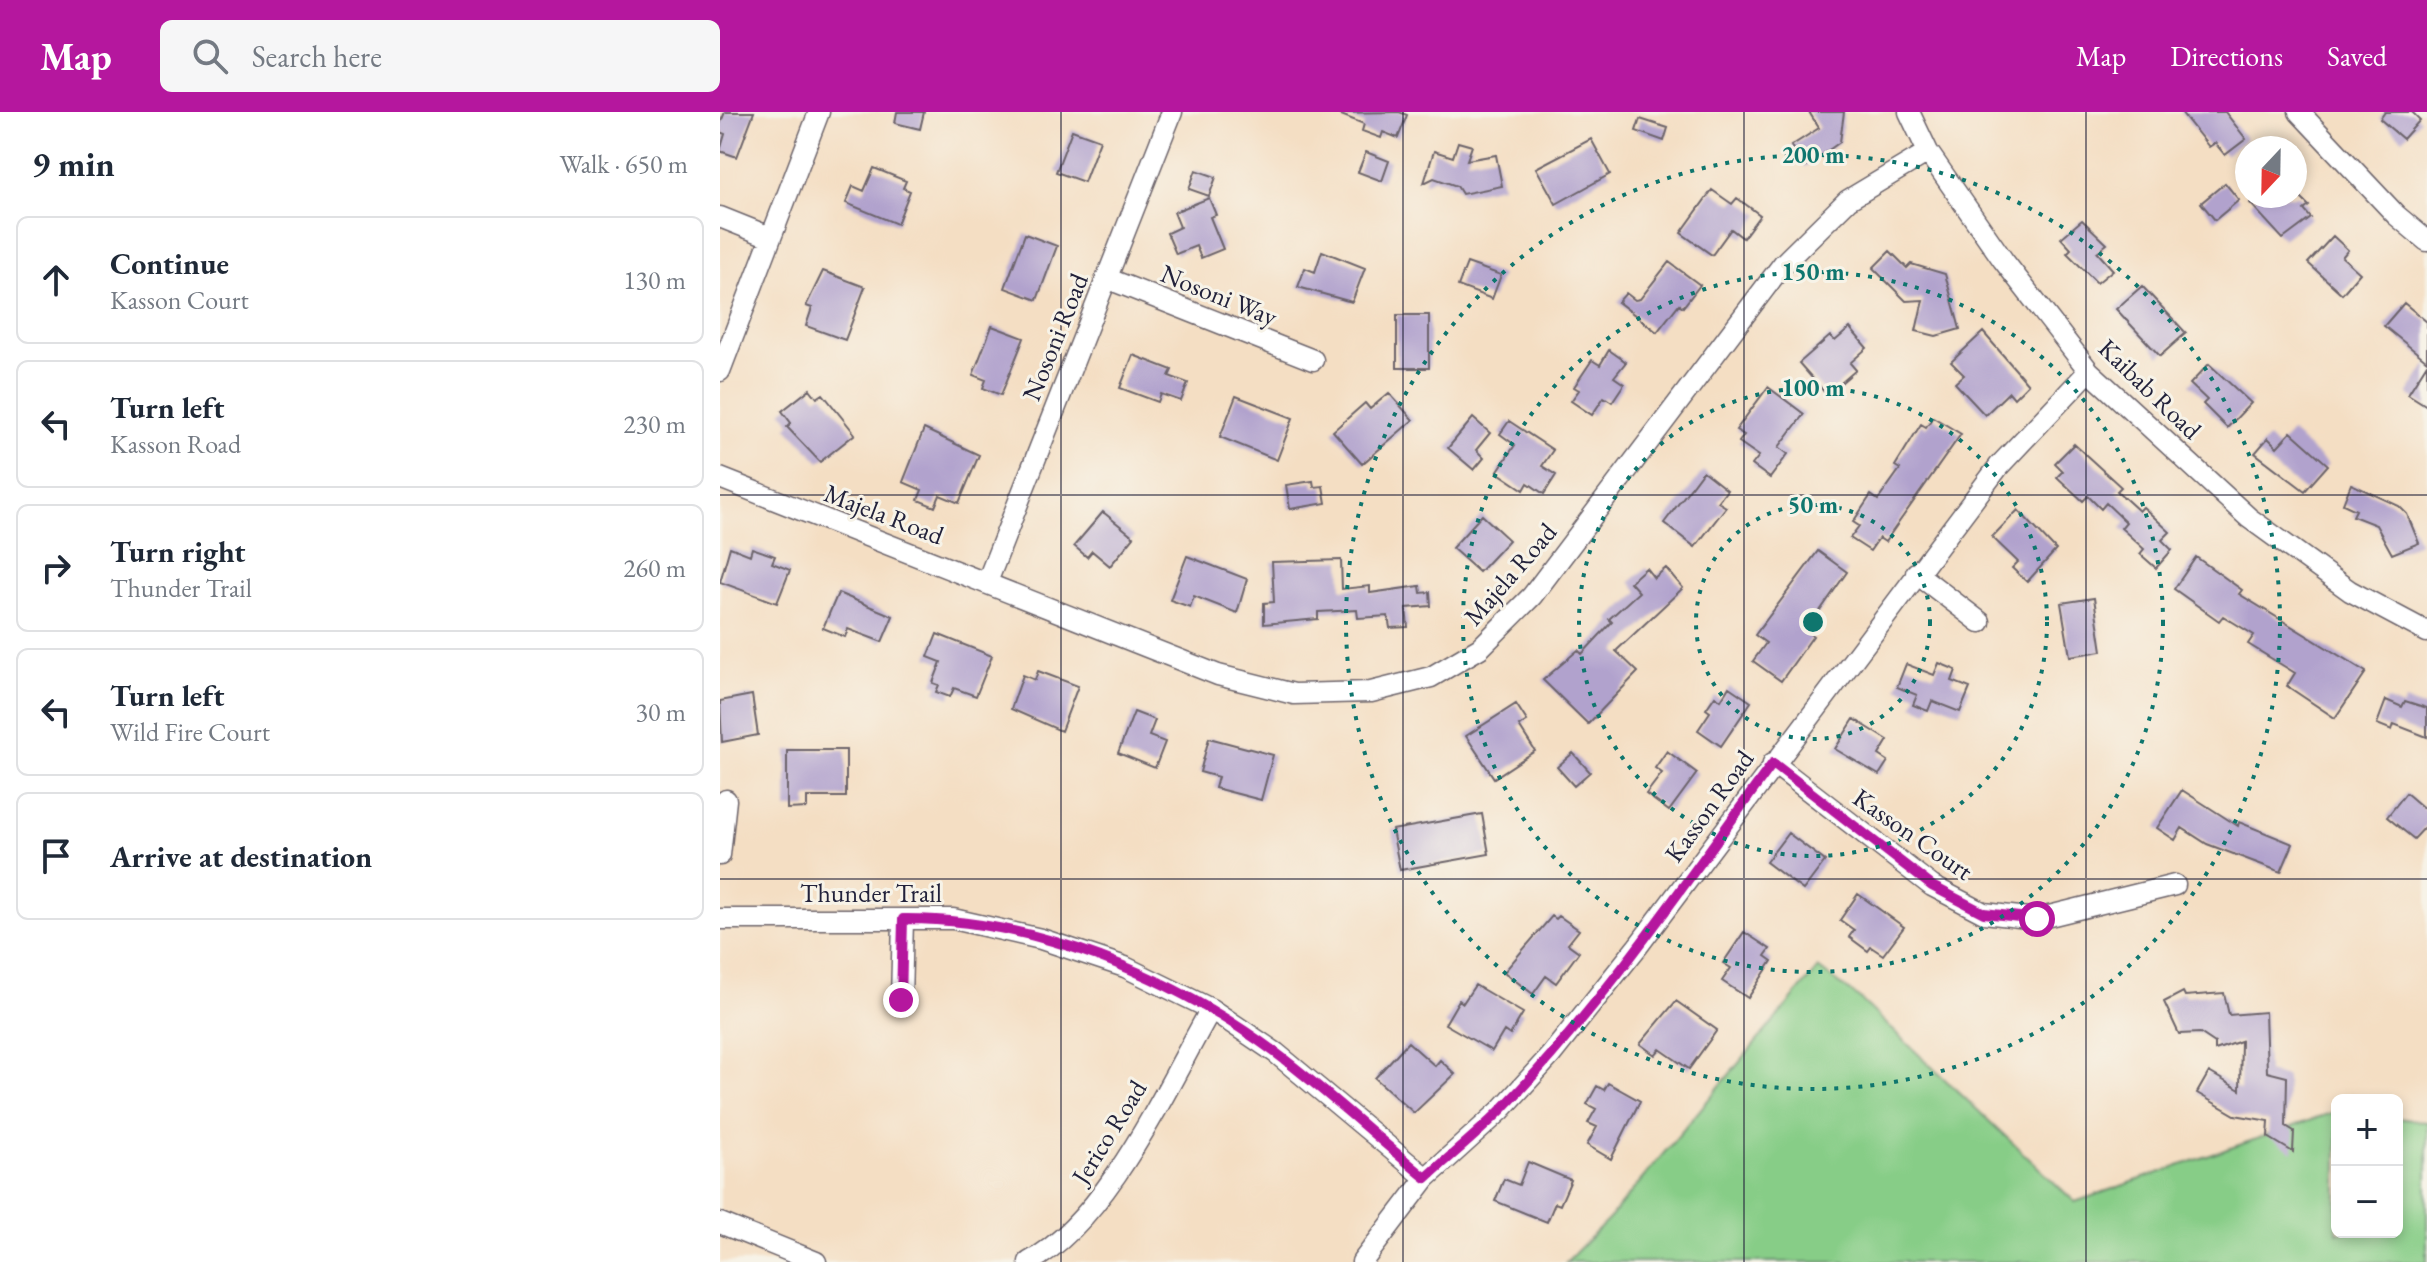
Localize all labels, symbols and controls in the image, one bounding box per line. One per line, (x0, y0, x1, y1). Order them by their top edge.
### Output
search box (160, 20, 720, 92)
text: Map (40, 32, 112, 81)
icon: search (188, 34, 232, 78)
text: Search here (252, 37, 382, 76)
text: Map (2076, 38, 2126, 74)
text: Directions (2170, 38, 2283, 74)
text: Saved (2327, 38, 2387, 74)
north arrow (2235, 136, 2307, 208)
text: 200 m (1781, 139, 1845, 170)
text: 9 min (32, 142, 115, 186)
text: Walk · 650 m (560, 147, 688, 181)
text: Continue (110, 244, 229, 283)
street label: Nosoni Way (1156, 256, 1283, 334)
text: 150 m (1781, 256, 1845, 287)
icon: ahead (34, 258, 78, 302)
text: 130 m (623, 263, 686, 297)
street label: Nosoni Road (1014, 268, 1096, 406)
text: Kasson Court (110, 283, 249, 317)
street label: Kaibab Road (2091, 331, 2209, 447)
text: 100 m (1781, 372, 1845, 403)
text: Turn left (110, 388, 224, 427)
icon: left (34, 402, 78, 446)
text: 230 m (623, 407, 686, 441)
text: Kasson Road (110, 427, 241, 461)
street label: Majela Road (819, 476, 949, 553)
text: 50 m (1788, 489, 1838, 520)
street label: Majela Road (1456, 515, 1564, 632)
text: Turn right (110, 532, 246, 571)
icon: right (34, 546, 78, 590)
text: 260 m (623, 551, 686, 585)
text: Thunder Trail (110, 571, 252, 605)
centre of rings (1799, 608, 1827, 636)
text: Turn left (110, 676, 224, 715)
icon: left (34, 690, 78, 734)
text: 30 m (636, 695, 686, 729)
text: Wild Fire Court (110, 715, 270, 749)
street label: Kasson Road (1657, 742, 1762, 869)
street label: Kasson Court (1846, 780, 1980, 888)
icon: arrive (34, 834, 78, 878)
text: Arrive at destination (110, 837, 372, 876)
street label: Thunder Trail (800, 876, 942, 910)
route start (2019, 901, 2055, 937)
route end (883, 982, 919, 1018)
street label: Jerico Road (1063, 1073, 1155, 1192)
map controls (2331, 1094, 2403, 1238)
button: + (2331, 1094, 2403, 1166)
button: − (2331, 1166, 2403, 1238)

